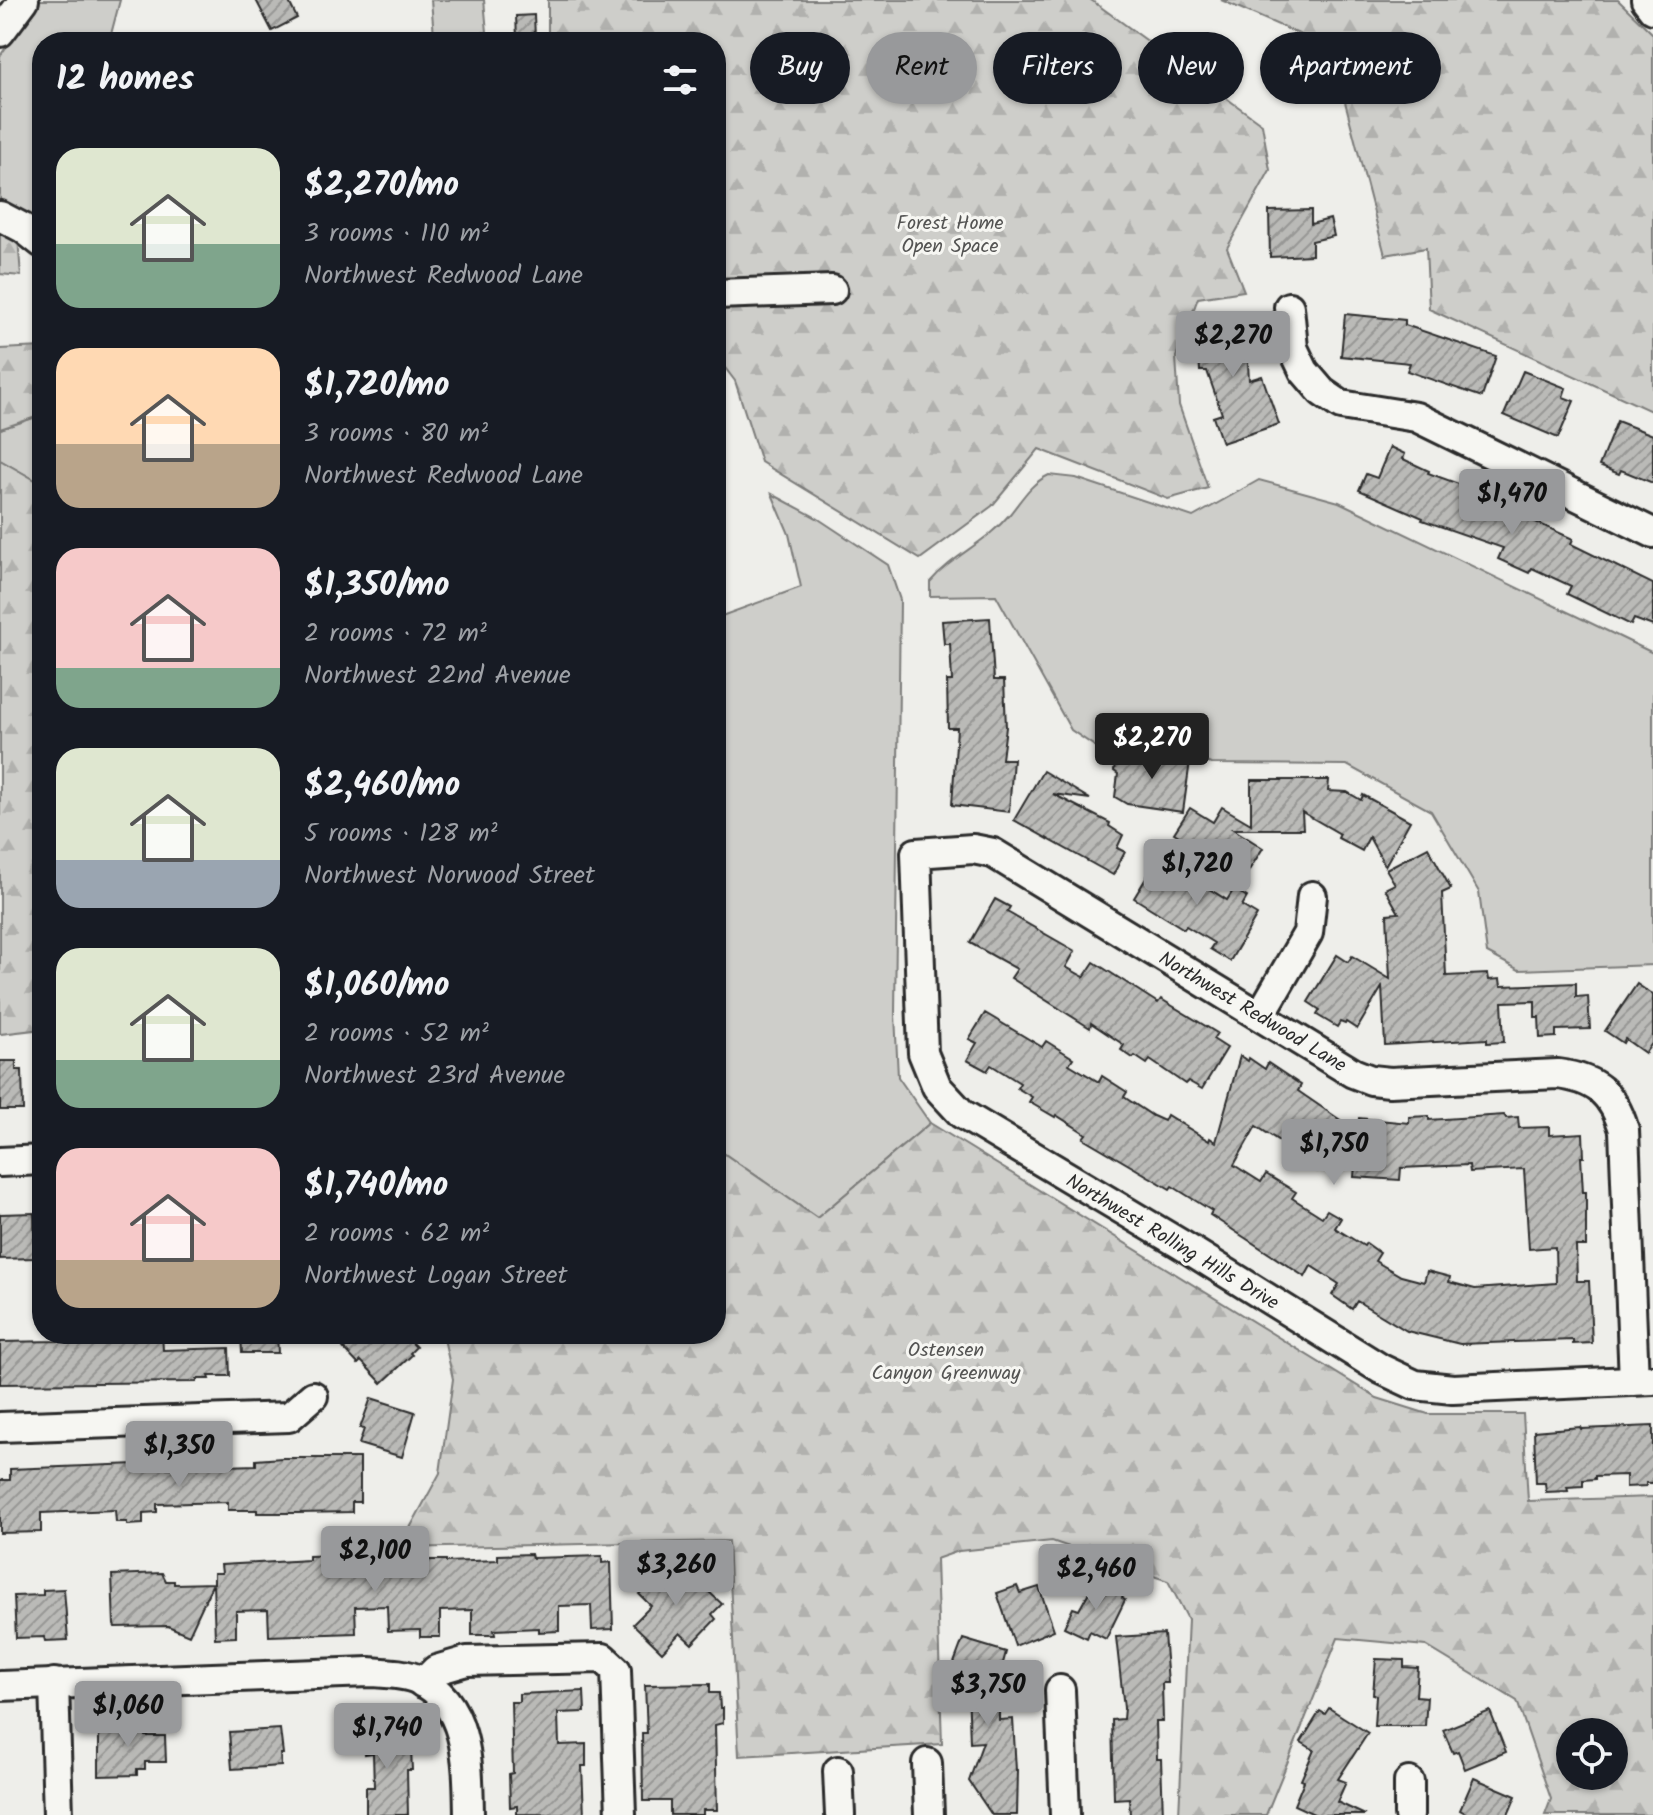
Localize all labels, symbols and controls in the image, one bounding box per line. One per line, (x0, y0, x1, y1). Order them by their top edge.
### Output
chip: Buy (750, 32, 850, 104)
chip: Rent (866, 32, 977, 104)
chip: Filters (993, 32, 1122, 104)
chip: New (1138, 32, 1244, 104)
chip: Apartment (1260, 32, 1441, 104)
text: 12 homes (56, 53, 194, 107)
icon: filters (658, 58, 702, 102)
text: $2,270/mo (304, 159, 459, 213)
icon: home (120, 180, 216, 276)
park label: Forest Home Open Space (897, 208, 1003, 263)
text: 3 rooms · 110 m² (304, 213, 489, 255)
text: Northwest Redwood Lane (304, 255, 583, 297)
pin: $2,270 (1168, 311, 1298, 379)
text: $2,270 (1194, 316, 1272, 358)
text: $1,720/mo (304, 359, 450, 413)
icon: home (120, 380, 216, 476)
text: 3 rooms · 80 m² (304, 413, 488, 455)
text: Northwest Redwood Lane (304, 455, 583, 497)
pin: $1,470 (1447, 469, 1577, 537)
text: $1,470 (1477, 474, 1547, 516)
text: $1,350/mo (304, 559, 450, 613)
icon: home (120, 580, 216, 676)
text: 2 rooms · 72 m² (304, 613, 487, 655)
text: Northwest 22nd Avenue (304, 655, 571, 697)
pin: $2,270 (1087, 713, 1217, 781)
text: $2,270 (1113, 718, 1191, 760)
text: $2,460/mo (304, 759, 460, 813)
icon: home (120, 780, 216, 876)
text: 5 rooms · 128 m² (304, 813, 497, 855)
pin: $1,720 (1132, 839, 1262, 907)
text: $1,720 (1162, 844, 1232, 886)
text: Northwest Norwood Street (304, 855, 595, 897)
street label: Northwest Redwood Lane (1152, 944, 1352, 1082)
text: $1,060/mo (304, 959, 450, 1013)
icon: home (120, 980, 216, 1076)
text: 2 rooms · 52 m² (304, 1013, 489, 1055)
text: Northwest 23rd Avenue (304, 1055, 565, 1097)
pin: $1,750 (1269, 1119, 1399, 1187)
text: $1,750 (1300, 1124, 1368, 1166)
text: $1,740/mo (304, 1159, 448, 1213)
street label: Northwest Rolling Hills Drive (1059, 1166, 1285, 1319)
icon: home (120, 1180, 216, 1276)
text: 2 rooms · 62 m² (304, 1213, 489, 1255)
text: Northwest Logan Street (304, 1255, 567, 1297)
park label: Ostensen Canyon Greenway (872, 1335, 1021, 1390)
pin: $1,350 (114, 1421, 244, 1489)
text: $1,350 (144, 1426, 214, 1468)
pin: $2,100 (310, 1526, 440, 1594)
text: $2,100 (339, 1531, 411, 1573)
pin: $3,260 (611, 1540, 741, 1608)
pin: $2,460 (1031, 1544, 1161, 1612)
text: $3,260 (636, 1545, 716, 1587)
text: $2,460 (1057, 1549, 1135, 1591)
pin: $3,750 (923, 1660, 1053, 1728)
text: $3,750 (950, 1665, 1026, 1707)
pin: $1,060 (63, 1681, 193, 1749)
text: $1,060 (93, 1686, 163, 1728)
pin: $1,740 (322, 1703, 452, 1771)
text: $1,740 (352, 1708, 422, 1750)
map controls (1556, 1718, 1628, 1790)
button: locate (1556, 1718, 1628, 1790)

